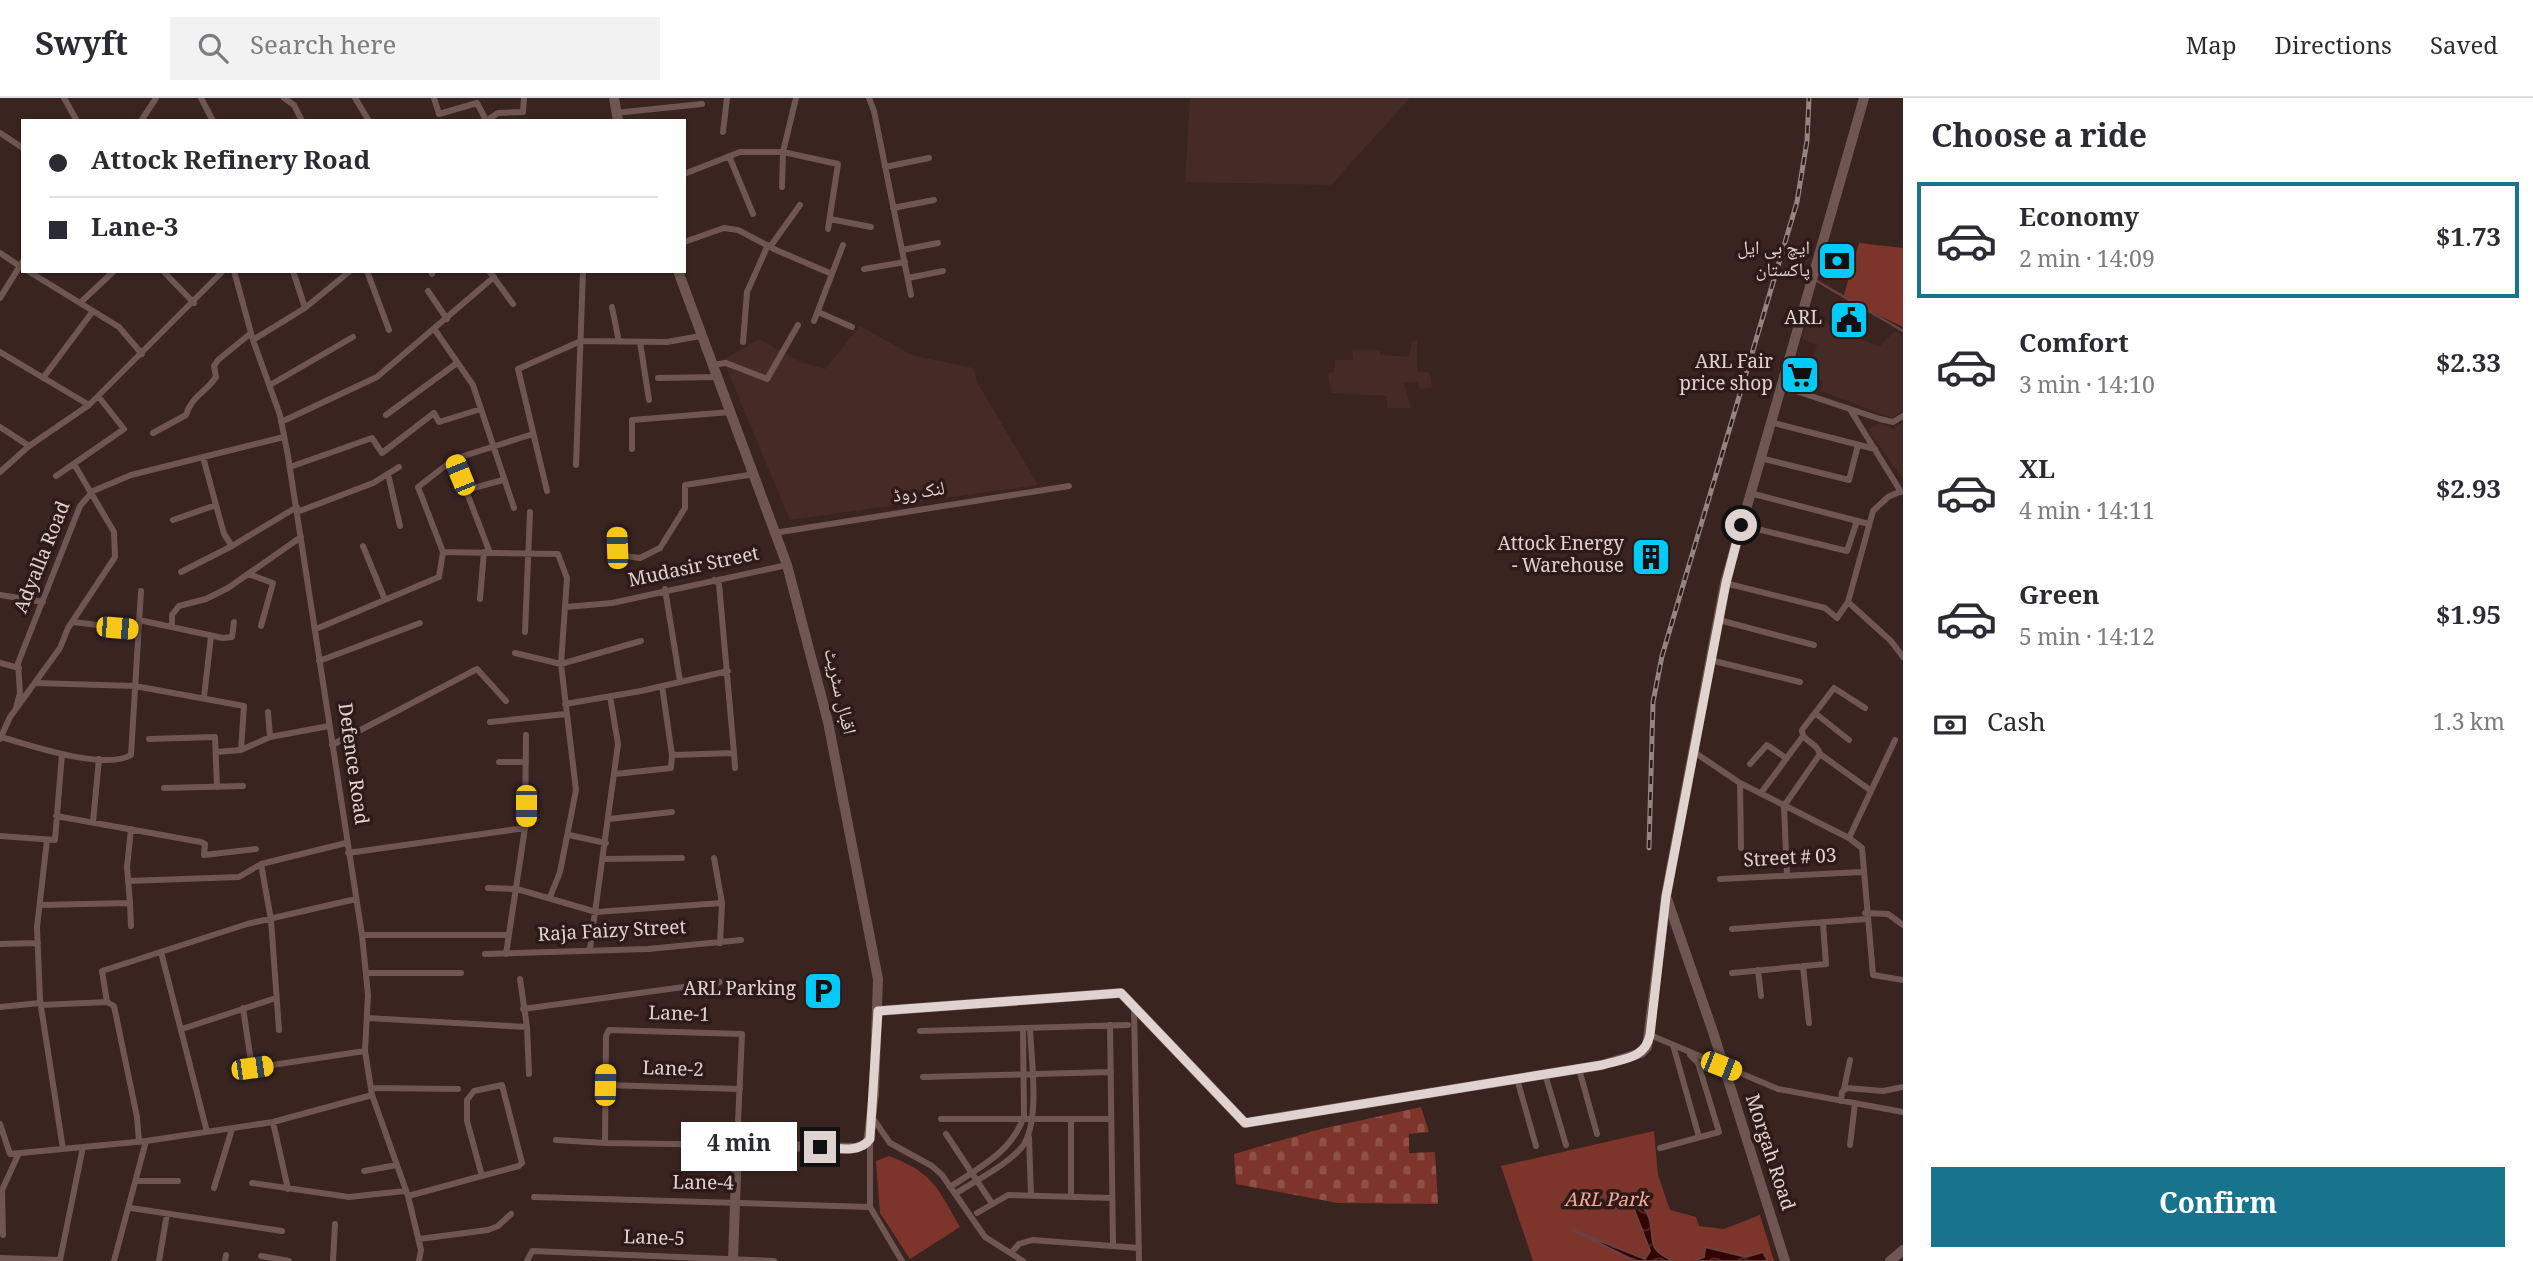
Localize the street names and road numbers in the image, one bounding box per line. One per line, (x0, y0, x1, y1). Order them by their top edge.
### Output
street label: لنک روڈ (891, 474, 947, 514)
street label: Adyalla Road (7, 497, 81, 619)
street label: Mudasir Street (626, 539, 763, 598)
street label: اقبال سٹریٹ (813, 646, 863, 738)
street label: Defence Road (327, 701, 375, 827)
street label: Street # 03 (1743, 842, 1837, 878)
street label: Raja Faizy Street (537, 913, 687, 953)
street label: Lane-1 (648, 999, 710, 1033)
street label: Lane-2 (642, 1054, 704, 1088)
street label: Morgah Road (1734, 1091, 1802, 1216)
street label: Lane-4 (672, 1168, 734, 1202)
street label: Lane-5 (623, 1223, 685, 1257)

